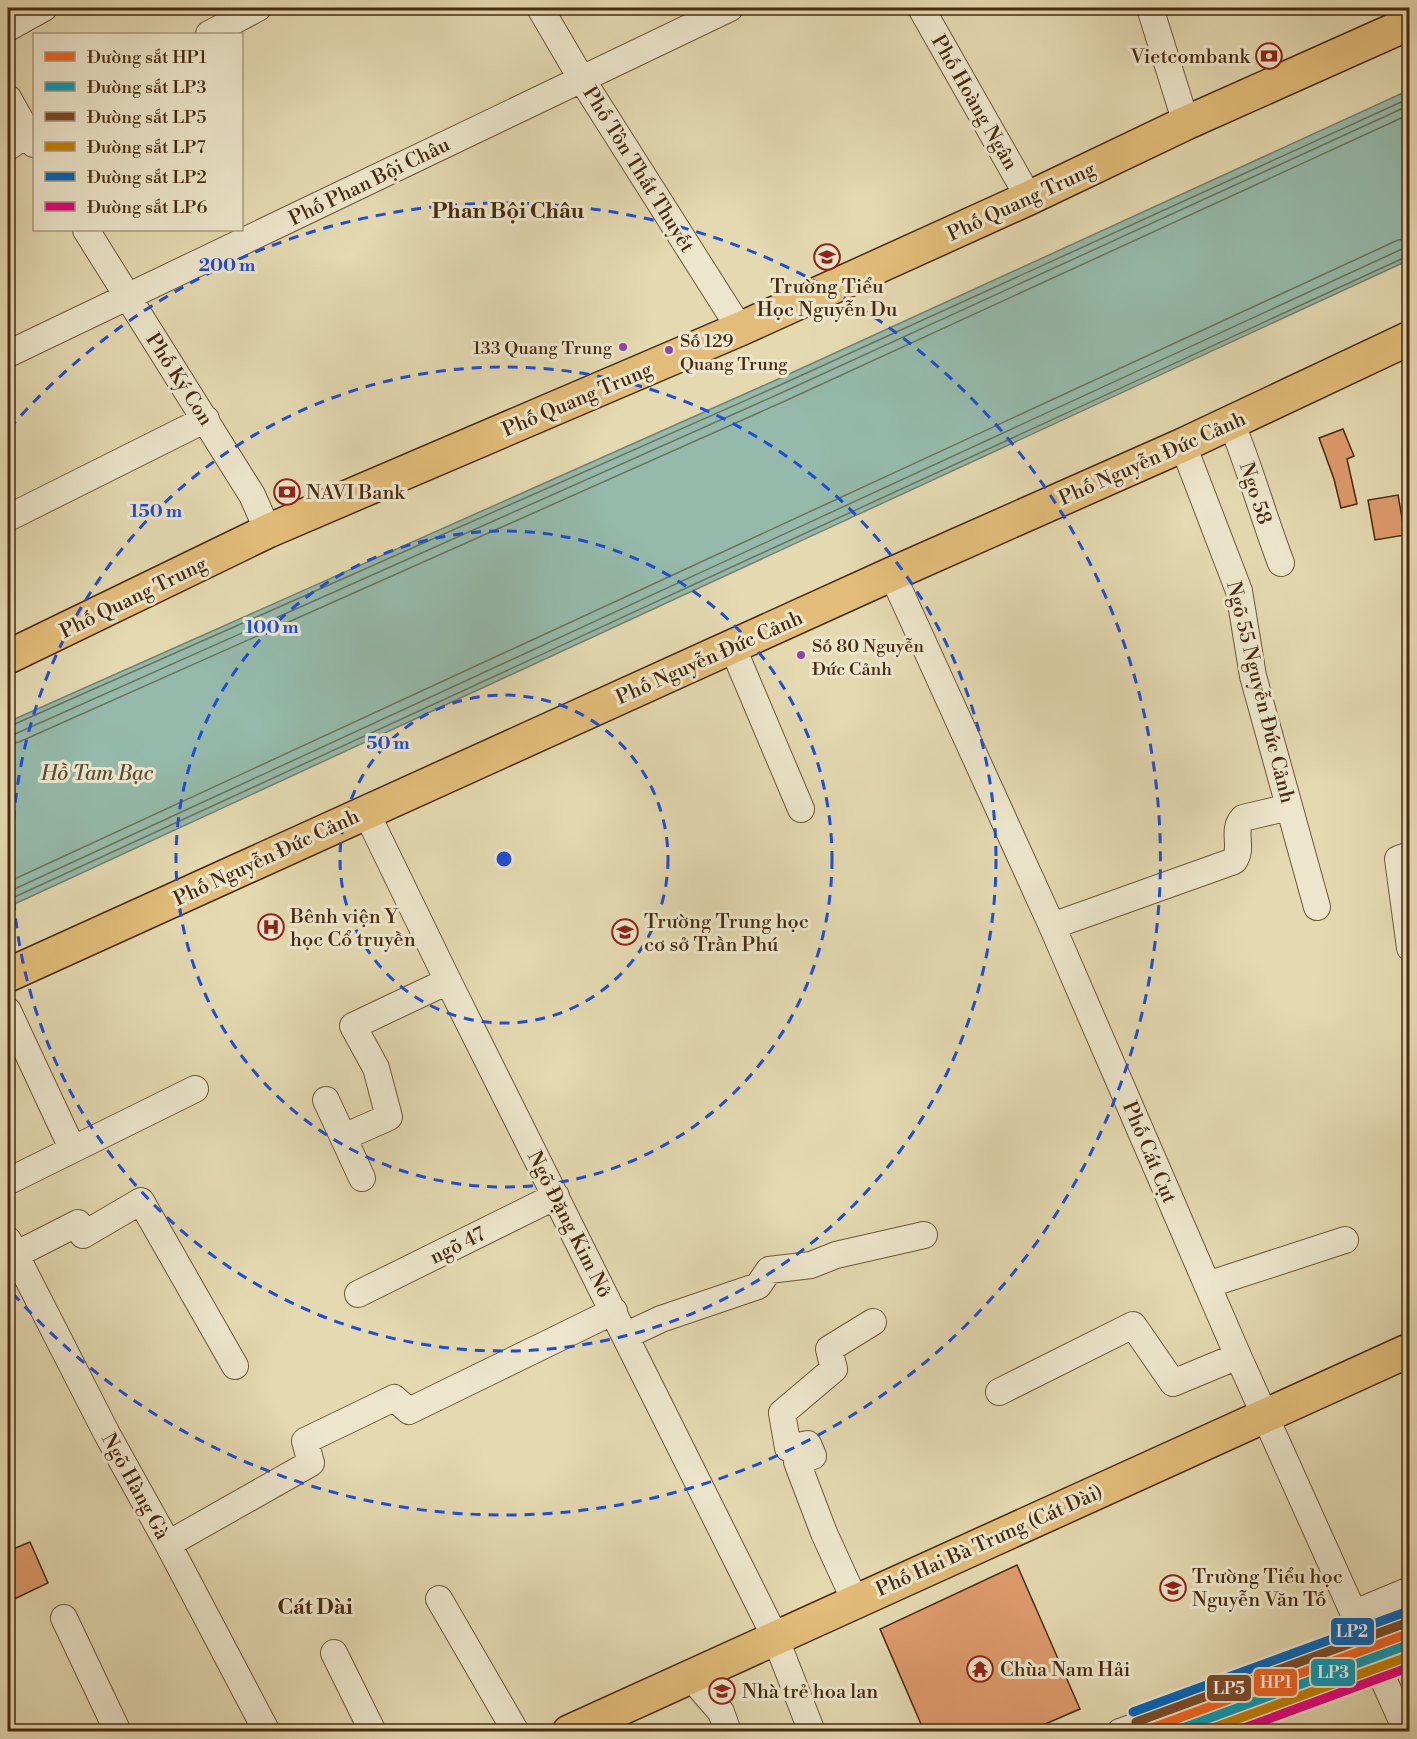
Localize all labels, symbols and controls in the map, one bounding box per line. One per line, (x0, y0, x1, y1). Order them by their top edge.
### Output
street label: Phố Hoàng Ngân (925, 31, 1023, 175)
legend (33, 33, 243, 231)
bank icon: Vietcombank (1254, 41, 1284, 71)
place label: Vietcombank (1130, 45, 1252, 70)
text: Đường sắt HP1 (87, 46, 207, 69)
text: Đường sắt LP3 (87, 76, 206, 99)
street label: Phố Tôn Thất Thuyết (577, 82, 699, 257)
text: Đường sắt LP5 (87, 106, 206, 129)
street label: Phố Phan Bội Châu (285, 132, 455, 232)
text: Đường sắt LP7 (87, 136, 206, 159)
street label: Phố Quang Trung (944, 157, 1100, 248)
text: Đường sắt LP2 (87, 166, 207, 189)
text: Đường sắt LP6 (87, 196, 207, 219)
district label: Phan Bội Châu (432, 198, 585, 225)
school or university icon: Trường Tiểu Học Nguyễn Du (812, 242, 842, 272)
text: 200 m (199, 254, 256, 277)
place label: Trường Tiểu Học Nguyễn Du (757, 275, 898, 323)
street label: Phố Ký Con (140, 329, 218, 431)
place label: Số 129 Quang Trung (680, 330, 788, 376)
place label: 133 Quang Trung (473, 337, 613, 360)
marker: 133 Quang Trung (617, 341, 629, 353)
marker: Số 129 Quang Trung (663, 344, 675, 356)
street label: Phố Quang Trung (499, 357, 657, 443)
street label: Phố Nguyễn Đức Cảnh (1055, 407, 1250, 512)
street label: Ngo 58 (1233, 459, 1276, 528)
bank icon: NAVI Bank (272, 477, 302, 507)
place label: NAVI Bank (306, 481, 406, 506)
text: 150 m (130, 500, 183, 523)
street label: Phố Quang Trung (56, 552, 212, 645)
street label: Ngõ 55 Nguyễn Đức Cảnh (1220, 579, 1299, 806)
street label: Phố Nguyễn Đức Cảnh (612, 606, 807, 711)
text: 100 m (245, 616, 299, 639)
place label: Số 80 Nguyễn Đức Cảnh (812, 635, 924, 681)
marker: Số 80 Nguyễn Đức Cảnh (795, 649, 807, 661)
text: 50 m (366, 732, 410, 755)
water label: Hồ Tam Bạc (40, 761, 153, 787)
street label: Phố Nguyễn Đức Cảnh (170, 804, 364, 912)
centre of rings (494, 849, 514, 869)
place label: Bênh viện Y học Cổ truyền (289, 905, 416, 953)
place label: Trường Trung học cơ sở Trần Phú (644, 910, 809, 958)
hospital icon: Bênh viện Y học Cổ truyền (256, 912, 286, 942)
school or university icon: Trường Trung học cơ sở Trần Phú (610, 917, 640, 947)
street label: Phố Cát Cụt (1116, 1098, 1181, 1207)
street label: Ngõ Đặng Kim Nở (521, 1147, 616, 1302)
street label: ngõ 47 (426, 1222, 490, 1270)
street label: Ngõ Hàng Gà (95, 1429, 175, 1545)
street label: Phố Hai Bà Trưng (Cát Dài) (872, 1480, 1107, 1603)
place label: Trường Tiểu học Nguyễn Văn Tố (1192, 1565, 1343, 1613)
school or university icon: Trường Tiểu học Nguyễn Văn Tố (1158, 1573, 1188, 1603)
district label: Cát Dài (277, 1594, 353, 1621)
line badge: LP2 (1330, 1617, 1375, 1646)
text: LP2 (1336, 1622, 1368, 1642)
temple icon: Chùa Nam Hải (965, 1654, 995, 1684)
place label: Chùa Nam Hải (1000, 1658, 1131, 1683)
line badge: LP3 (1310, 1658, 1356, 1687)
text: LP3 (1317, 1663, 1349, 1683)
line badge: HP1 (1253, 1668, 1298, 1697)
text: HP1 (1260, 1673, 1292, 1693)
line badge: LP5 (1206, 1674, 1252, 1702)
school or university icon: Nhà trẻ hoa lan (707, 1676, 737, 1706)
text: LP5 (1213, 1679, 1245, 1699)
place label: Nhà trẻ hoa lan (742, 1680, 878, 1705)

